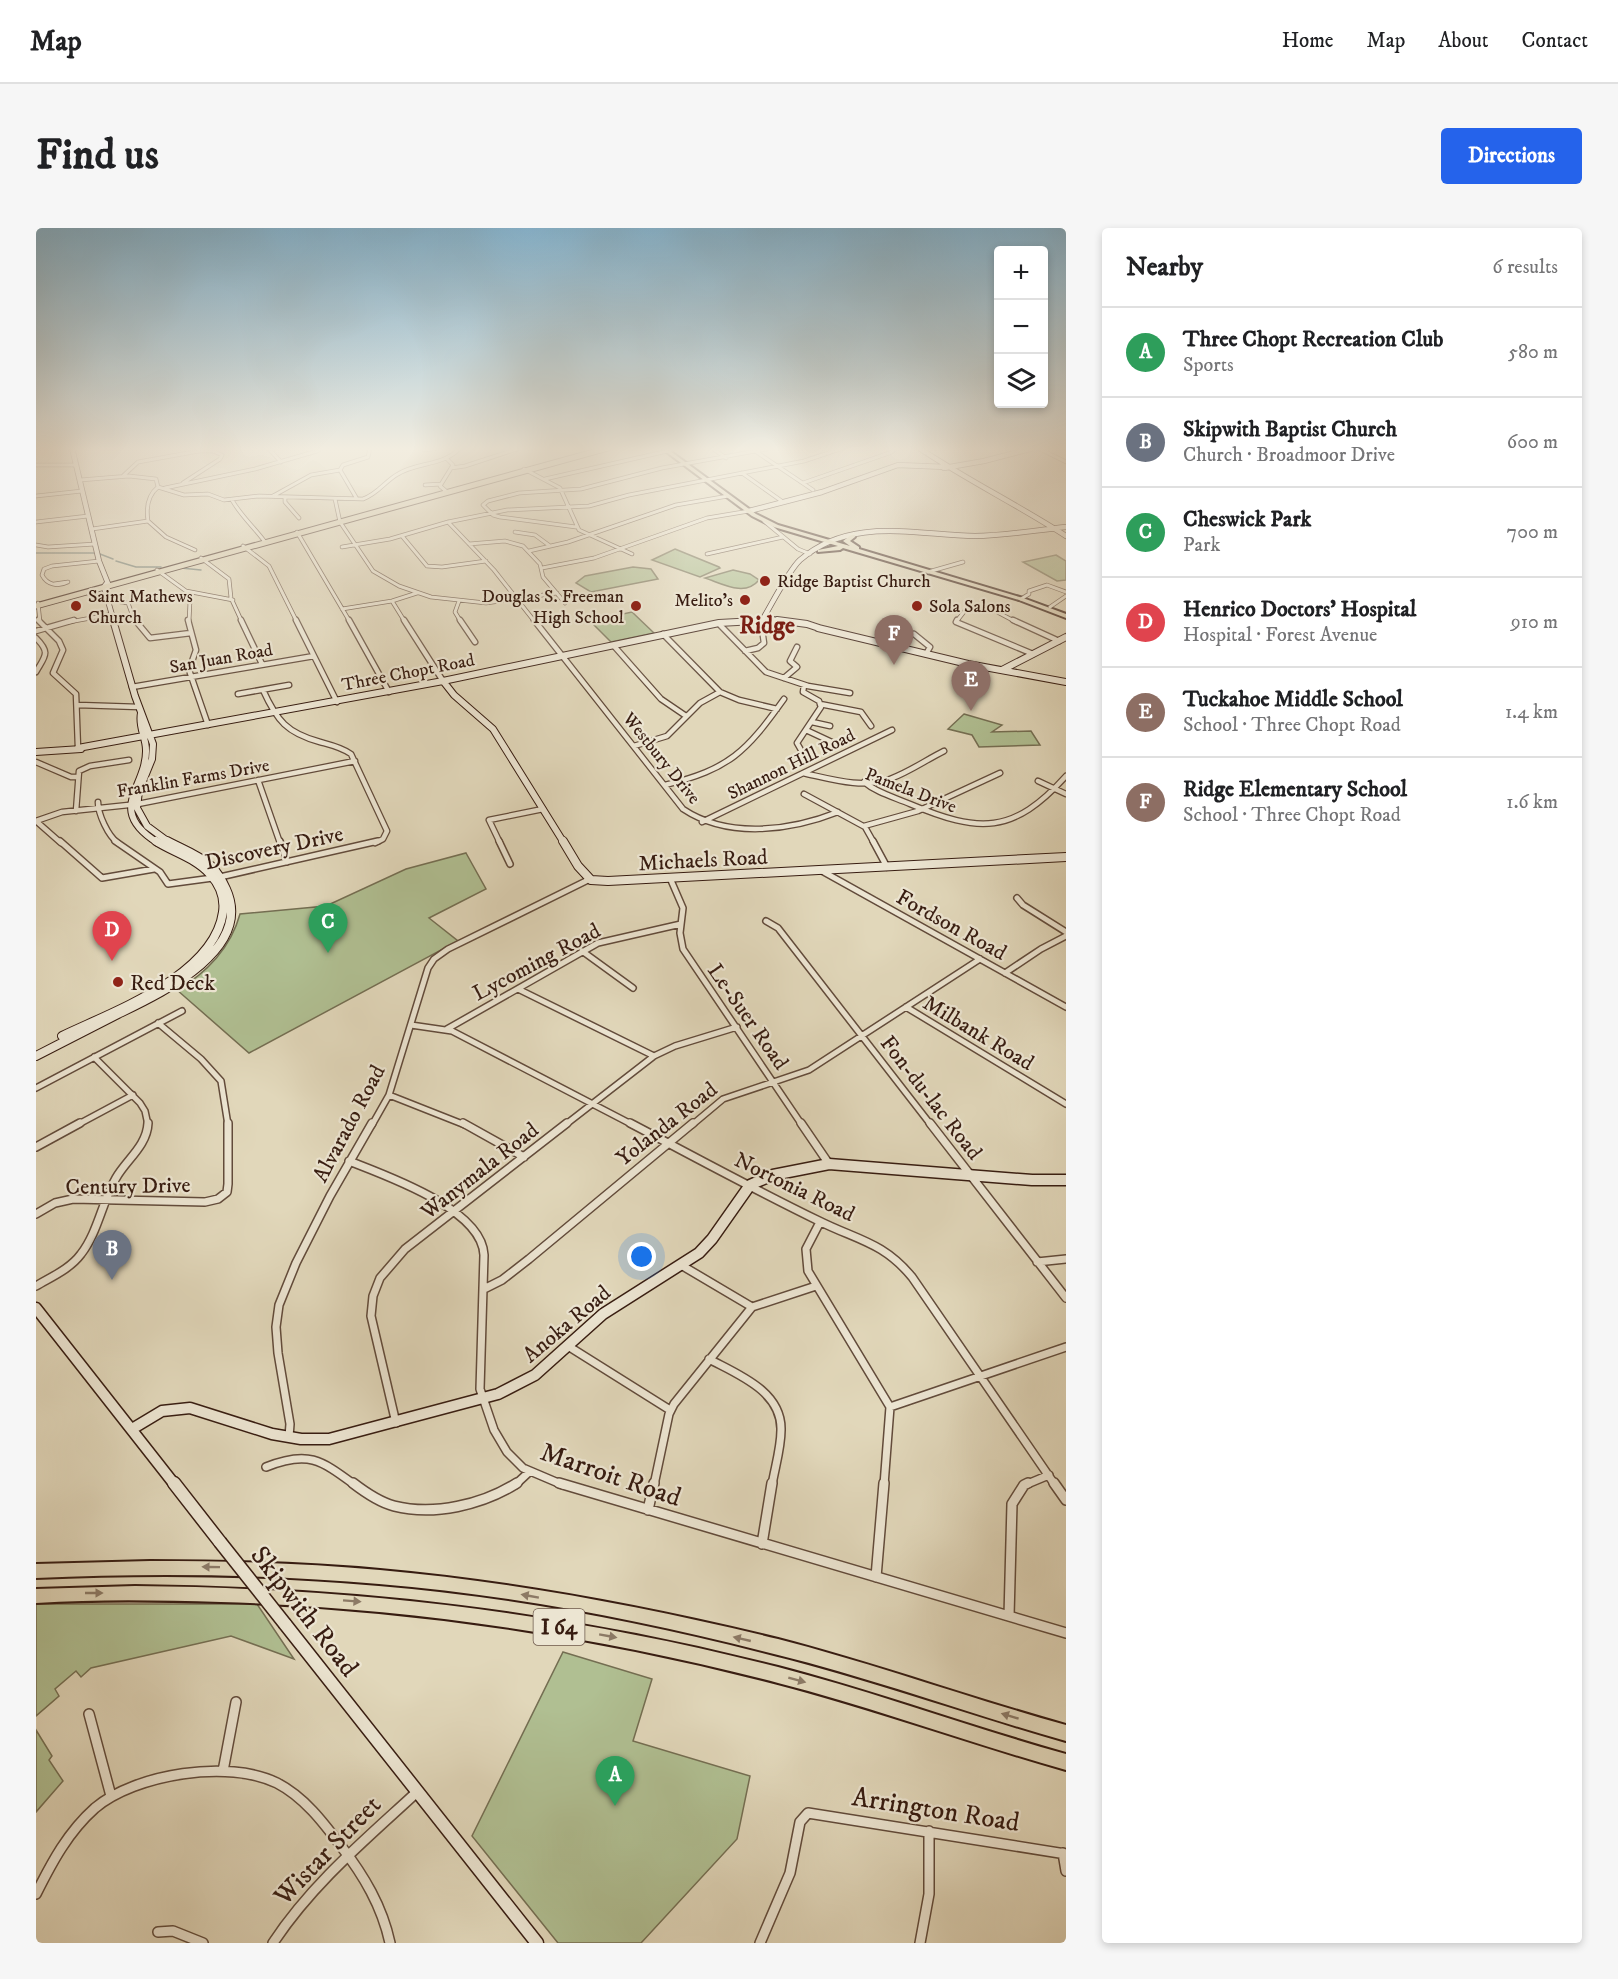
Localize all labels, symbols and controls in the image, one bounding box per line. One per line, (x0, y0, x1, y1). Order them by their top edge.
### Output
text: Map (30, 24, 82, 59)
text: Home (1282, 28, 1334, 54)
text: Map (1367, 28, 1405, 54)
text: About (1438, 28, 1489, 54)
text: Contact (1522, 28, 1588, 54)
button: Directions (1441, 128, 1582, 184)
text: Find us (36, 130, 159, 182)
map controls (994, 246, 1048, 408)
button: + (994, 246, 1048, 300)
text: Nearby (1126, 251, 1203, 284)
text: 6 results (1492, 255, 1558, 280)
button: − (994, 300, 1048, 354)
text: Three Chopt Recreation Club (1183, 326, 1443, 353)
text: A (1139, 340, 1152, 365)
text: 580 m (1508, 340, 1558, 365)
text: Sports (1183, 353, 1234, 378)
button: layers (994, 354, 1048, 408)
text: Skipwith Baptist Church (1183, 416, 1397, 443)
text: B (1139, 430, 1152, 455)
text: 600 m (1507, 430, 1558, 455)
text: Church · Broadmoor Drive (1183, 443, 1395, 468)
text: Cheswick Park (1183, 506, 1311, 533)
text: C (1139, 520, 1152, 545)
text: 700 m (1507, 520, 1558, 545)
text: Park (1183, 533, 1220, 558)
place label: Ridge Baptist Church (777, 571, 931, 593)
marker: Ridge Baptist Church (758, 574, 772, 588)
place label: Saint Mathews Church (88, 586, 193, 629)
place label: Douglas S. Freeman High School (482, 586, 625, 629)
place label: Melito's (674, 590, 733, 612)
marker: Melito's (738, 593, 752, 607)
place label: Sola Salons (929, 596, 1011, 618)
text: Henrico Doctors' Hospital (1183, 596, 1416, 623)
marker: Saint Mathews Church (69, 599, 83, 613)
marker: Douglas S. Freeman High School (629, 599, 643, 613)
marker: Sola Salons (910, 599, 924, 613)
text: D (1138, 610, 1153, 635)
text: 910 m (1511, 610, 1558, 635)
district label: Ridge (739, 611, 795, 641)
pin: F (874, 616, 914, 665)
text: Hospital · Forest Avenue (1183, 623, 1377, 648)
street label: San Juan Road (168, 639, 274, 679)
street label: Three Chopt Road (340, 649, 476, 697)
pin: E (952, 662, 990, 711)
text: Tuckahoe Middle School (1183, 686, 1403, 713)
text: E (1138, 700, 1153, 725)
text: 1.4 km (1505, 700, 1558, 725)
street label: Westbury Drive (617, 708, 705, 809)
text: School · Three Chopt Road (1183, 713, 1401, 738)
street label: Shannon Hill Road (724, 725, 859, 805)
street label: Franklin Farms Drive (115, 755, 271, 803)
street label: Pamela Drive (862, 763, 959, 818)
text: Ridge Elementary School (1183, 776, 1407, 803)
text: F (1139, 790, 1152, 815)
text: 1.6 km (1506, 790, 1558, 815)
text: School · Three Chopt Road (1183, 803, 1401, 828)
street label: Discovery Drive (203, 821, 346, 876)
street label: Michaels Road (638, 844, 768, 877)
street label: Fordson Road (891, 884, 1011, 967)
pin: C (308, 904, 348, 953)
pin: D (92, 912, 132, 961)
street label: Lycoming Road (468, 917, 605, 1007)
street label: Le-Suer Road (701, 958, 794, 1075)
place label: Red Deck (130, 970, 215, 997)
marker: Red Deck (111, 975, 125, 989)
street label: Milbank Road (918, 990, 1039, 1077)
street label: Fon-du-lac Road (874, 1030, 988, 1165)
street label: Alvarado Road (307, 1060, 392, 1187)
street label: Yolanda Road (611, 1076, 723, 1172)
street label: Wanymala Road (415, 1117, 544, 1226)
street label: Nortonia Road (730, 1147, 859, 1228)
street label: Century Drive (65, 1172, 191, 1201)
pin: B (92, 1230, 132, 1280)
your location (627, 1242, 656, 1271)
street label: Anoka Road (517, 1280, 616, 1369)
street label: Marroit Road (536, 1435, 686, 1515)
street label: Skipwith Road (243, 1539, 366, 1684)
one-way arrow (201, 1563, 220, 1572)
one-way arrow (85, 1588, 104, 1598)
one-way arrow (521, 1592, 540, 1601)
one-way arrow (343, 1596, 362, 1605)
road number: I 64 (534, 1609, 584, 1645)
one-way arrow (598, 1632, 617, 1641)
one-way arrow (732, 1634, 751, 1643)
one-way arrow (789, 1676, 807, 1685)
one-way arrow (1001, 1711, 1019, 1721)
pin: A (596, 1756, 634, 1806)
street label: Arrington Road (850, 1780, 1023, 1840)
street label: Wistar Street (266, 1788, 389, 1914)

